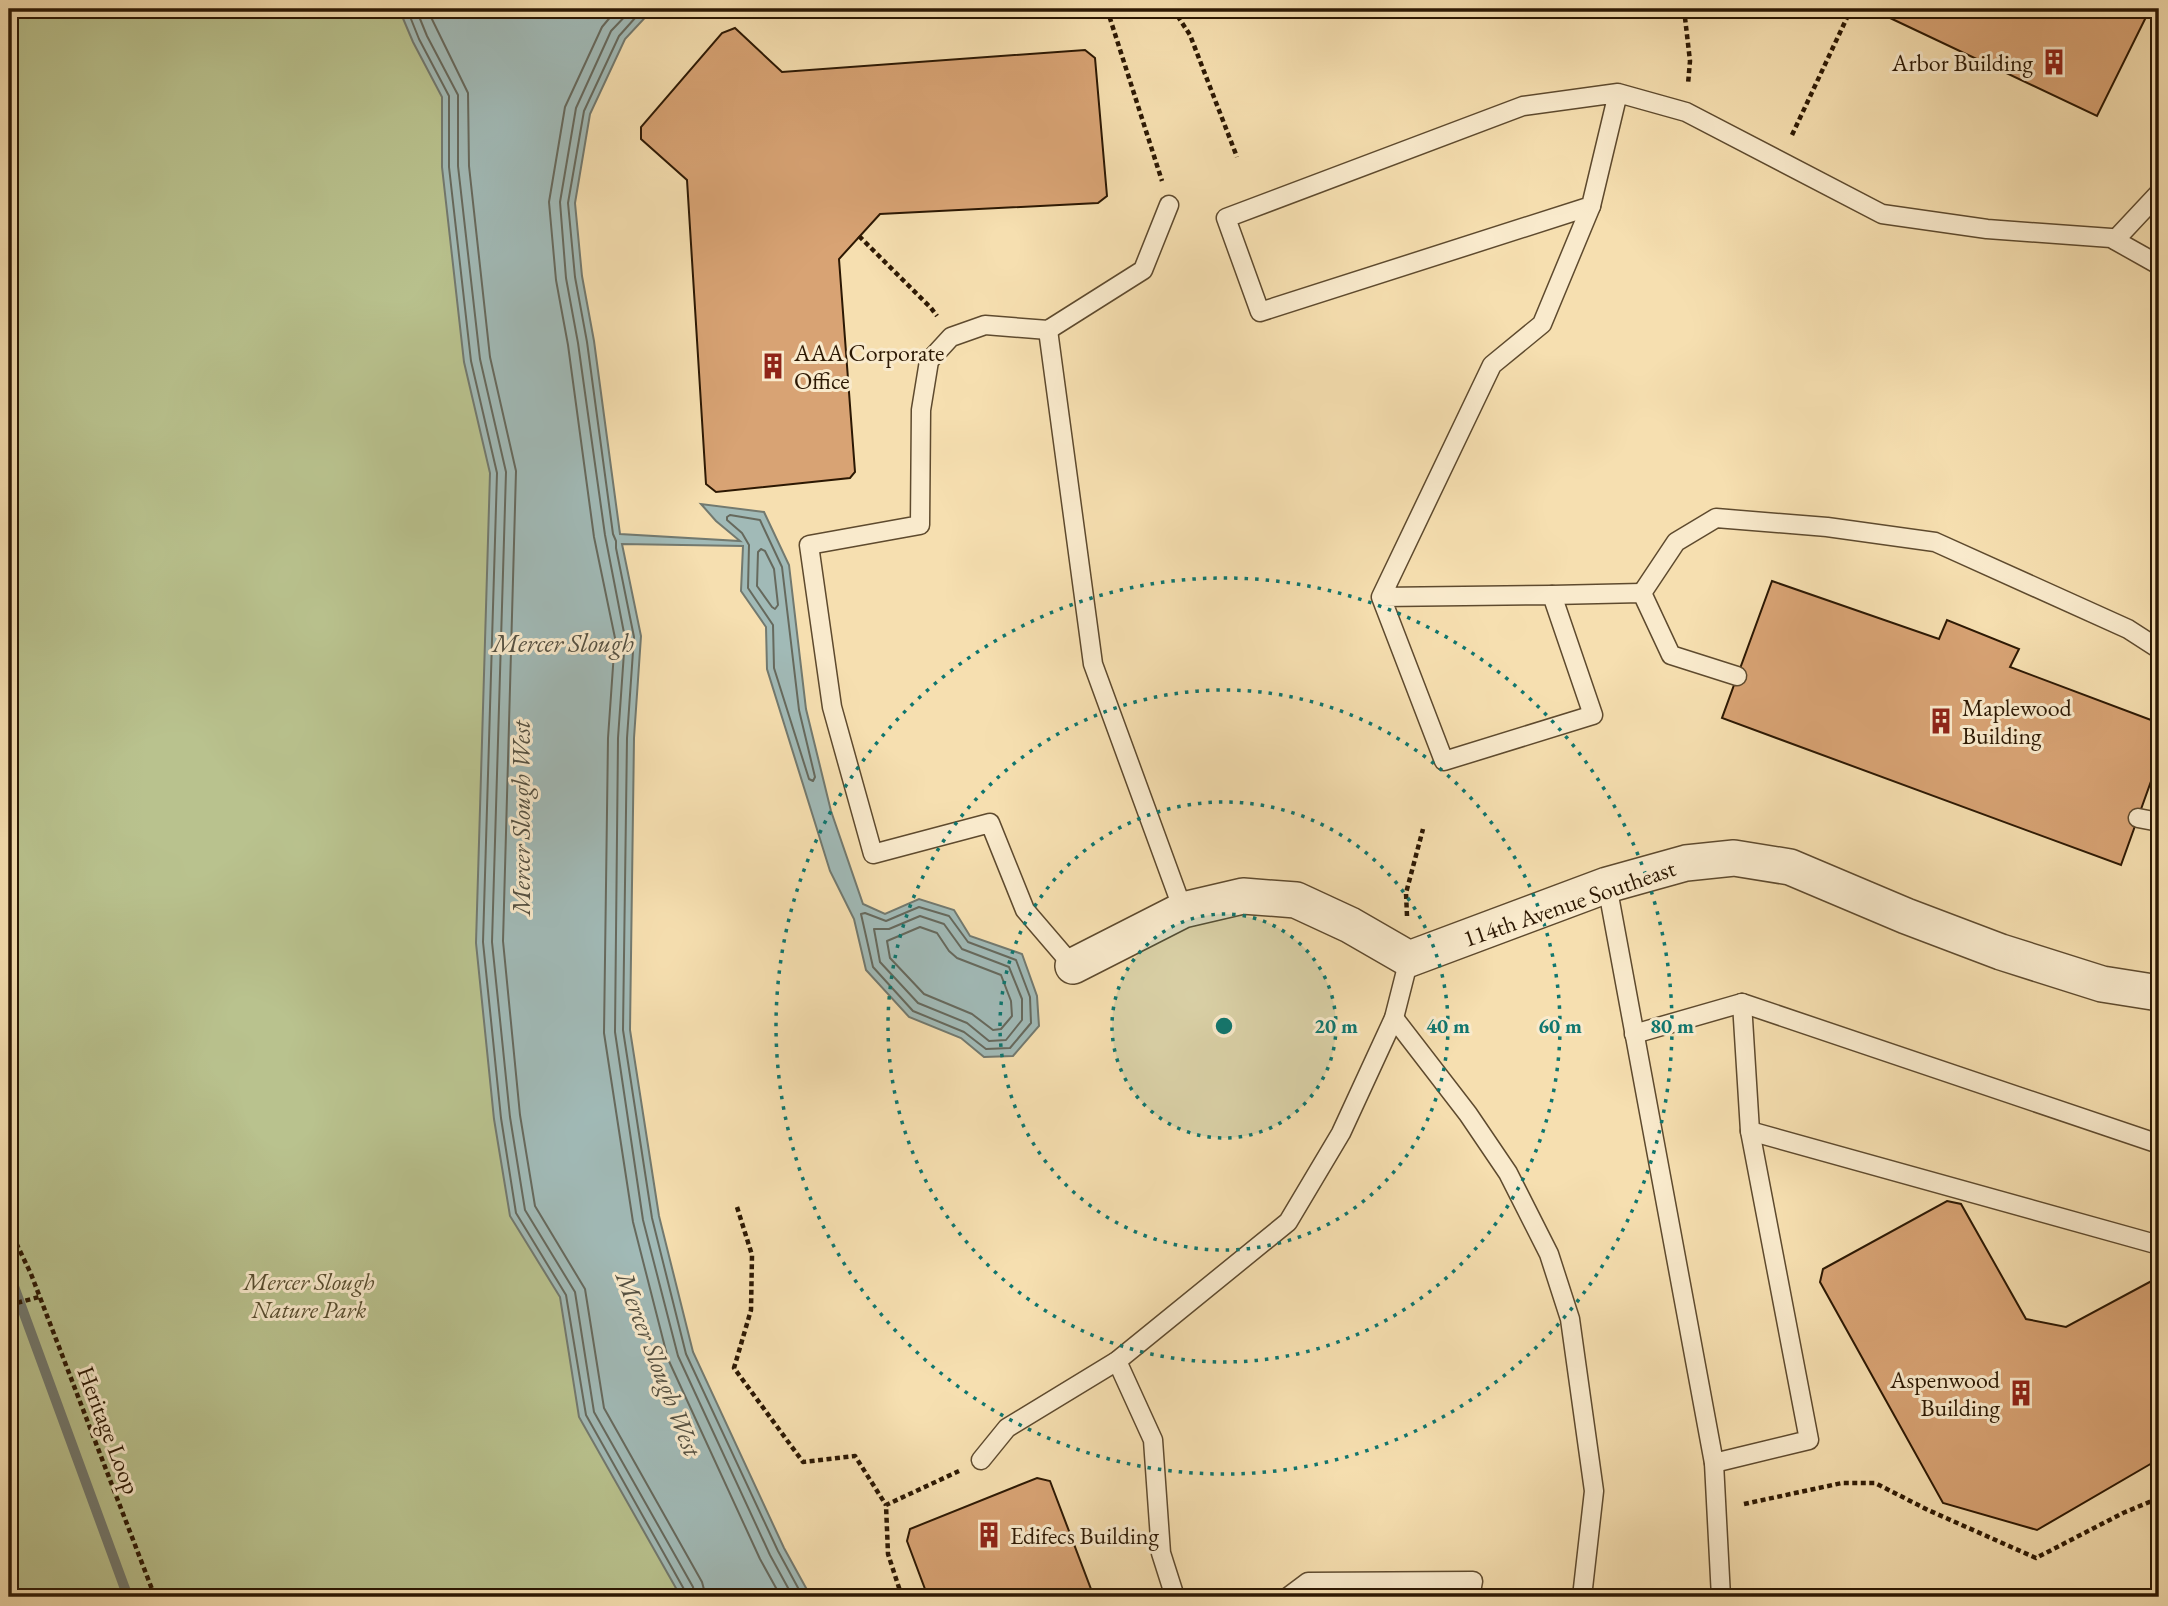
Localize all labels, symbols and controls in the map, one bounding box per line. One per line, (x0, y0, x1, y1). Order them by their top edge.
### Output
place label: Arbor Building (1891, 47, 2034, 78)
building icon: Arbor Building (2039, 47, 2069, 77)
place label: AAA Corporate Office (793, 337, 944, 396)
building icon: AAA Corporate Office (758, 351, 788, 381)
water label: Mercer Slough (490, 626, 634, 660)
place label: Maplewood Building (1962, 692, 2073, 751)
building icon: Maplewood Building (1926, 706, 1956, 736)
water label: Mercer Slough West (504, 719, 538, 918)
street label: 114th Avenue Southeast (1459, 852, 1680, 954)
text: 20 m (1314, 1012, 1358, 1039)
text: 40 m (1426, 1012, 1470, 1039)
text: 60 m (1538, 1012, 1582, 1039)
text: 80 m (1650, 1012, 1694, 1039)
centre of rings (1212, 1014, 1236, 1038)
water label: Mercer Slough West (607, 1265, 710, 1463)
park label: Mercer Slough Nature Park (242, 1266, 375, 1325)
street label: Heritage Loop (70, 1362, 148, 1498)
place label: Aspenwood Building (1889, 1364, 2001, 1423)
building icon: Aspenwood Building (2006, 1378, 2036, 1408)
building icon: Edifecs Building (974, 1520, 1004, 1550)
place label: Edifecs Building (1010, 1520, 1160, 1551)

